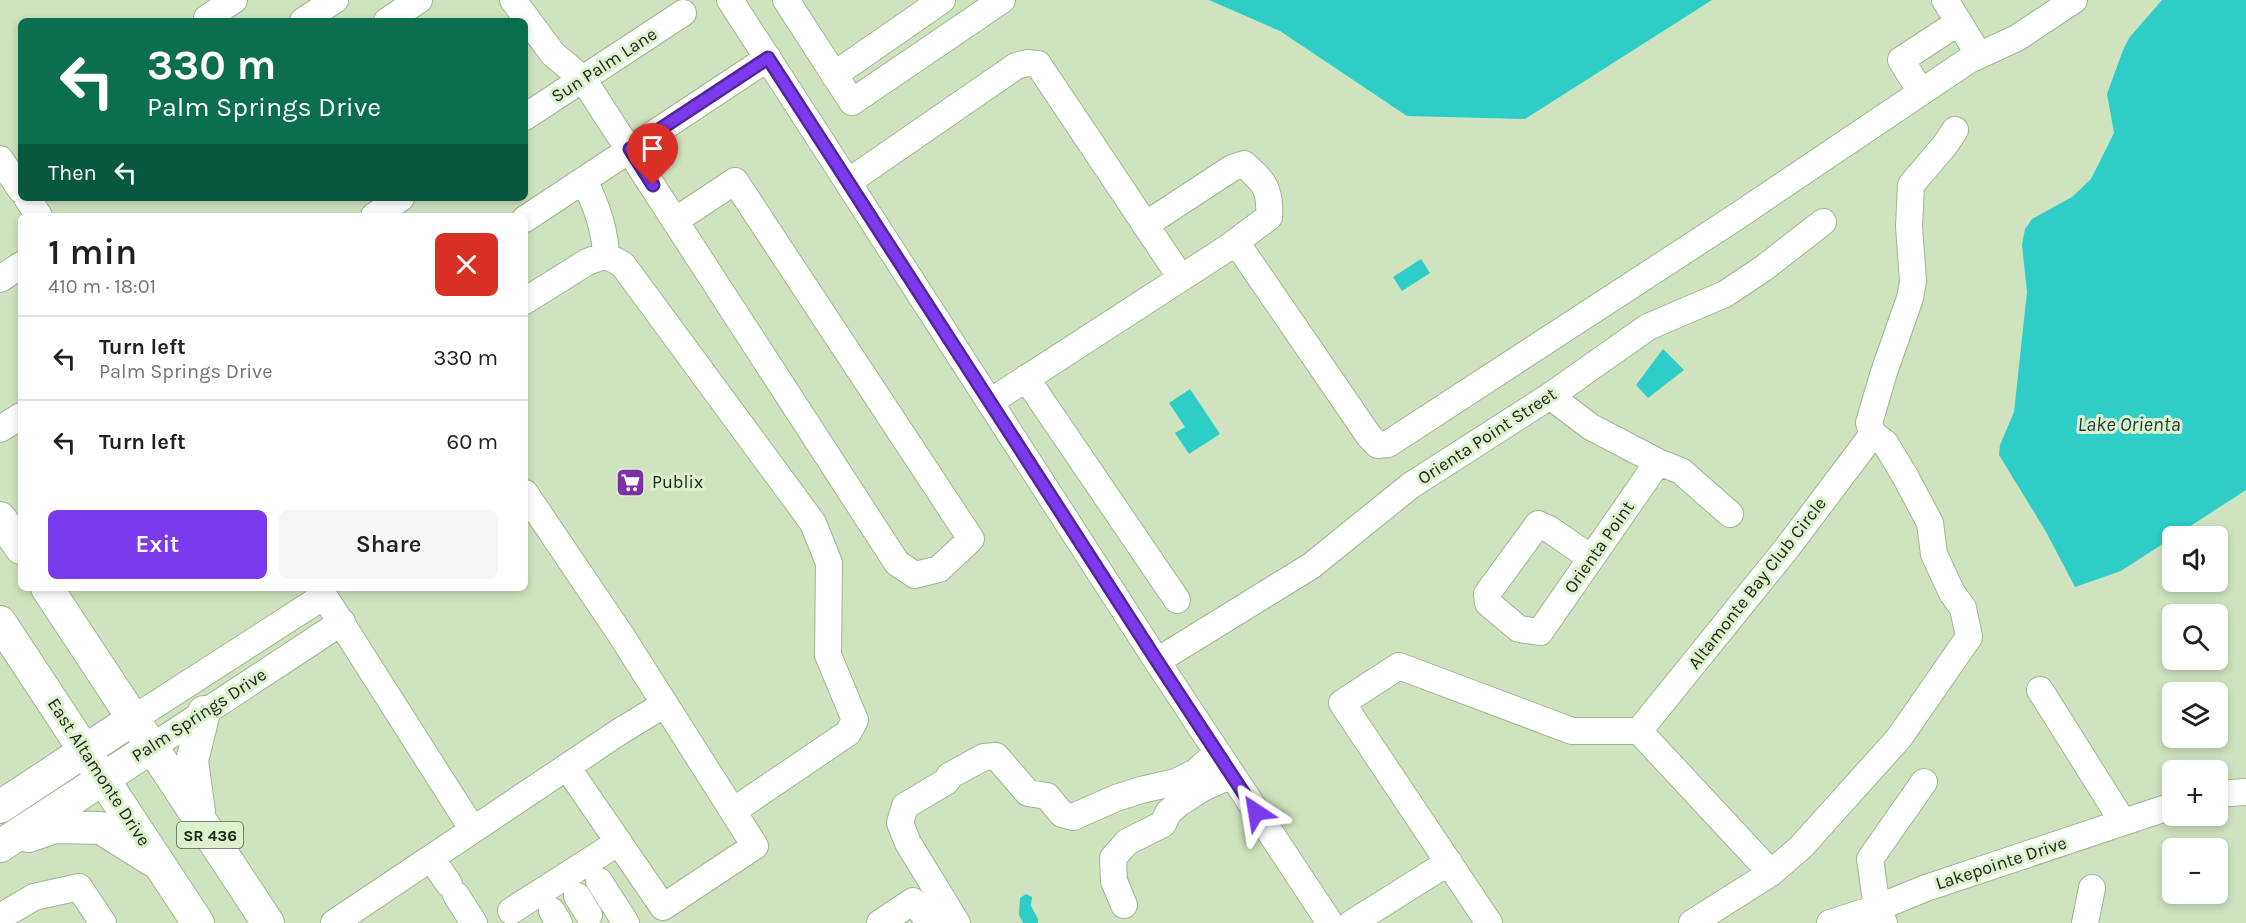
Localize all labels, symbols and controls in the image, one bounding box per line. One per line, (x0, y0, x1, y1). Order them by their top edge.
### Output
street label: Sun Palm Lane (547, 23, 661, 107)
text: 330 m (147, 40, 276, 90)
icon: left (48, 42, 126, 120)
text: Palm Springs Drive (147, 91, 381, 123)
pin (627, 123, 678, 185)
icon: arrive (636, 132, 669, 165)
icon: left (109, 156, 142, 189)
text: Then (48, 160, 97, 186)
text: 1 min (48, 231, 137, 273)
button: close (435, 233, 498, 296)
text: 410 m · 18:01 (48, 275, 156, 298)
text: Turn left (99, 334, 186, 360)
icon: left (48, 342, 81, 375)
text: 330 m (433, 345, 498, 371)
text: Palm Springs Drive (99, 360, 272, 383)
street label: Orienta Point Street (1413, 383, 1561, 489)
water label: Lake Orienta (2077, 413, 2181, 436)
icon: left (48, 426, 81, 459)
text: Turn left (99, 429, 186, 455)
text: 60 m (447, 429, 498, 455)
supermarket icon: Publix (615, 466, 647, 498)
place label: Publix (652, 471, 703, 493)
street label: Altamonte Bay Club Circle (1683, 493, 1831, 673)
street label: Orienta Point (1559, 497, 1639, 597)
button: Exit (48, 510, 267, 579)
button: Share (279, 510, 498, 579)
map controls (2162, 526, 2228, 904)
button: sound (2162, 526, 2228, 592)
button: search (2162, 604, 2228, 670)
street label: Palm Springs Drive (128, 663, 270, 767)
button: layers (2162, 682, 2228, 748)
street label: East Altamonte Drive (43, 694, 155, 850)
button: + (2162, 760, 2228, 826)
position arrow (1224, 780, 1288, 844)
road number: SR 436 (177, 822, 243, 848)
street label: Lakepointe Drive (1933, 831, 2069, 895)
button: − (2162, 838, 2228, 904)

